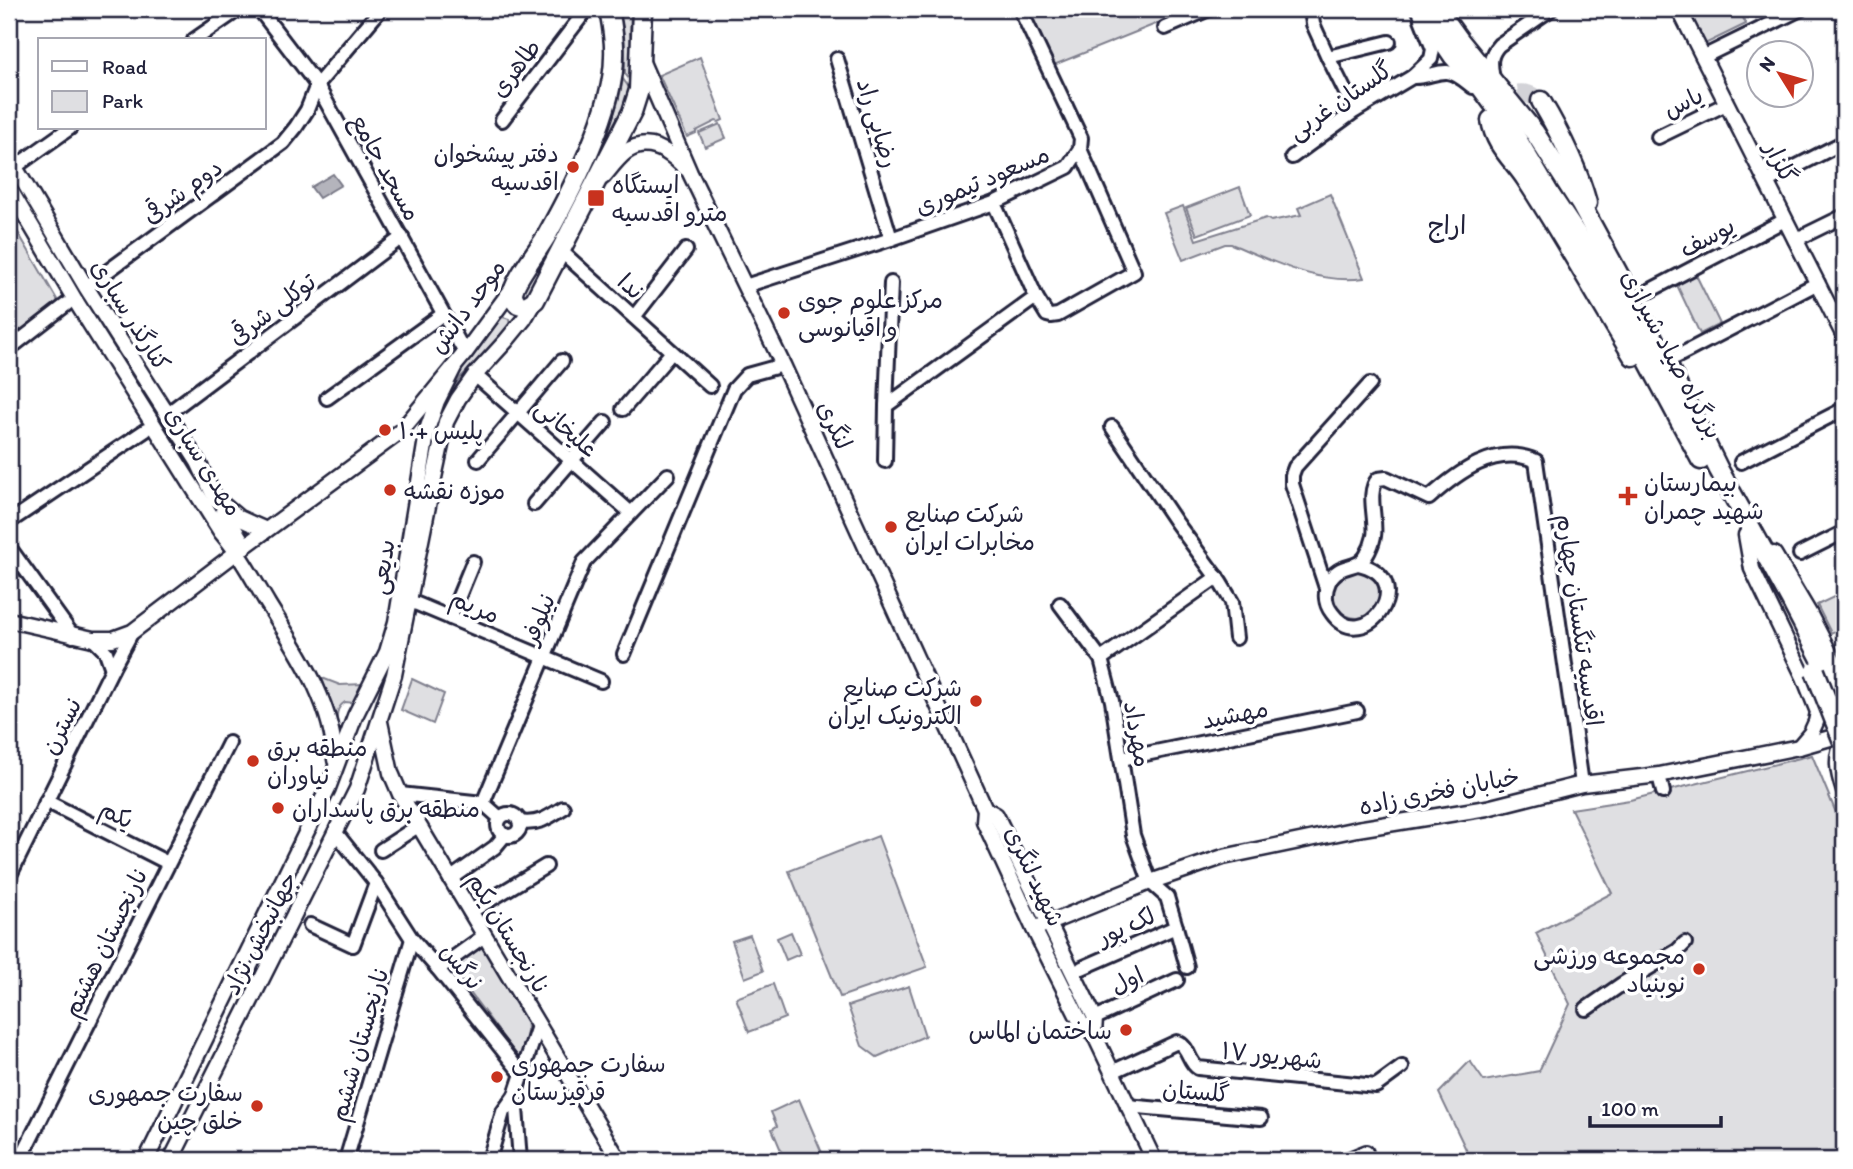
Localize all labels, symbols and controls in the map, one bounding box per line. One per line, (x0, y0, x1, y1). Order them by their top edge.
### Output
street label: طاهری (484, 33, 546, 103)
legend (38, 38, 266, 130)
north arrow (1744, 38, 1814, 108)
text: N (1754, 52, 1780, 76)
text: Road (102, 54, 148, 79)
street label: گلستان غربی (1282, 55, 1398, 146)
street label: رضایی راد (850, 75, 905, 171)
street label: یاس (1658, 80, 1708, 124)
text: Park (102, 88, 144, 113)
street label: مسجد جامع (342, 108, 427, 227)
street label: گلزار (1757, 135, 1804, 188)
place label: دفتر پیشخوان اقدسیه (433, 139, 559, 196)
street label: مسعود تیموری (910, 139, 1054, 223)
street label: دوم شرقی (136, 152, 230, 234)
marker: دفتر پیشخوان اقدسیه (565, 159, 581, 175)
place label: ایستگاه مترو اقدسیه (612, 170, 727, 227)
marker: ایستگاه مترو اقدسیه (586, 188, 606, 208)
district label: اراج (1428, 209, 1466, 243)
street label: یوسف (1674, 210, 1740, 264)
street label: موحد دانش (422, 253, 512, 359)
street label: کنارگذر سباری (85, 254, 177, 376)
street label: بزرگراه صیاد شیرازی (1615, 265, 1729, 443)
street label: توکلی شرقی (223, 266, 323, 352)
street label: ندا (612, 267, 650, 305)
place label: مرکز علوم جوی و اقیانوسی (798, 285, 943, 343)
marker: مرکز علوم جوی و اقیانوسی (776, 305, 792, 321)
street label: علیخانی (529, 393, 604, 464)
street label: لنگری (811, 396, 859, 454)
street label: مهدی سباری (159, 401, 249, 521)
place label: پلیس +۱۰ (399, 416, 483, 446)
marker: پلیس +۱۰ (377, 422, 393, 438)
place label: بیمارستان شهید چمران (1644, 468, 1764, 526)
place label: موزه نقشه (404, 476, 505, 506)
marker: موزه نقشه (382, 482, 398, 498)
marker: بیمارستان شهید چمران (1618, 486, 1638, 506)
place label: شرکت صنایع مخابرات ایران (905, 499, 1035, 556)
street label: اقدسیه تنگستان چهارم (1547, 512, 1609, 729)
marker: شرکت صنایع مخابرات ایران (883, 519, 899, 535)
street label: بدیعی (363, 537, 402, 597)
street label: مریم (444, 583, 504, 633)
street label: نیلوفر (514, 589, 563, 651)
place label: شرکت صنایع الکترونیک ایران (828, 673, 962, 731)
street label: نسترن (35, 693, 87, 759)
marker: شرکت صنایع الکترونیک ایران (968, 693, 984, 709)
street label: مهشید (1199, 693, 1271, 735)
street label: مهرداد (1118, 699, 1158, 769)
place label: منطقه برق نیاوران (267, 733, 368, 791)
marker: منطقه برق نیاوران (245, 753, 261, 769)
street label: خیابان فخری زاده (1356, 761, 1522, 821)
street label: یکم (93, 793, 139, 838)
place label: منطقه برق پاسداران (292, 794, 480, 824)
marker: منطقه برق پاسداران (270, 800, 286, 816)
street label: شهید لنگری (999, 821, 1071, 931)
street label: نارنجستان هشتم (56, 862, 157, 1023)
street label: جهانبخش نژاد (217, 867, 303, 999)
street label: نارنجستان یکم (458, 867, 557, 1001)
street label: لک پور (1091, 901, 1160, 953)
street label: نرگس (434, 937, 490, 995)
place label: مجموعه ورزشی نوبنیاد (1533, 941, 1685, 999)
street label: اول (1106, 960, 1148, 1000)
marker: مجموعه ورزشی نوبنیاد (1691, 961, 1707, 977)
street label: نارنجستان ششم (323, 964, 399, 1125)
place label: ساختمان الماس (968, 1016, 1112, 1045)
marker: ساختمان الماس (1118, 1022, 1134, 1038)
street label: ۱۷ شهریور (1220, 1035, 1324, 1075)
place label: سفارت جمهوری قرقیزستان (511, 1049, 666, 1106)
marker: سفارت جمهوری قرقیزستان (489, 1069, 505, 1085)
street label: گلستان (1161, 1074, 1231, 1108)
place label: سفارت جمهوری خلق چین (88, 1078, 243, 1136)
scale bar (1590, 1085, 1722, 1129)
text: 100 m (1601, 1096, 1659, 1121)
marker: سفارت جمهوری خلق چین (249, 1098, 265, 1114)

